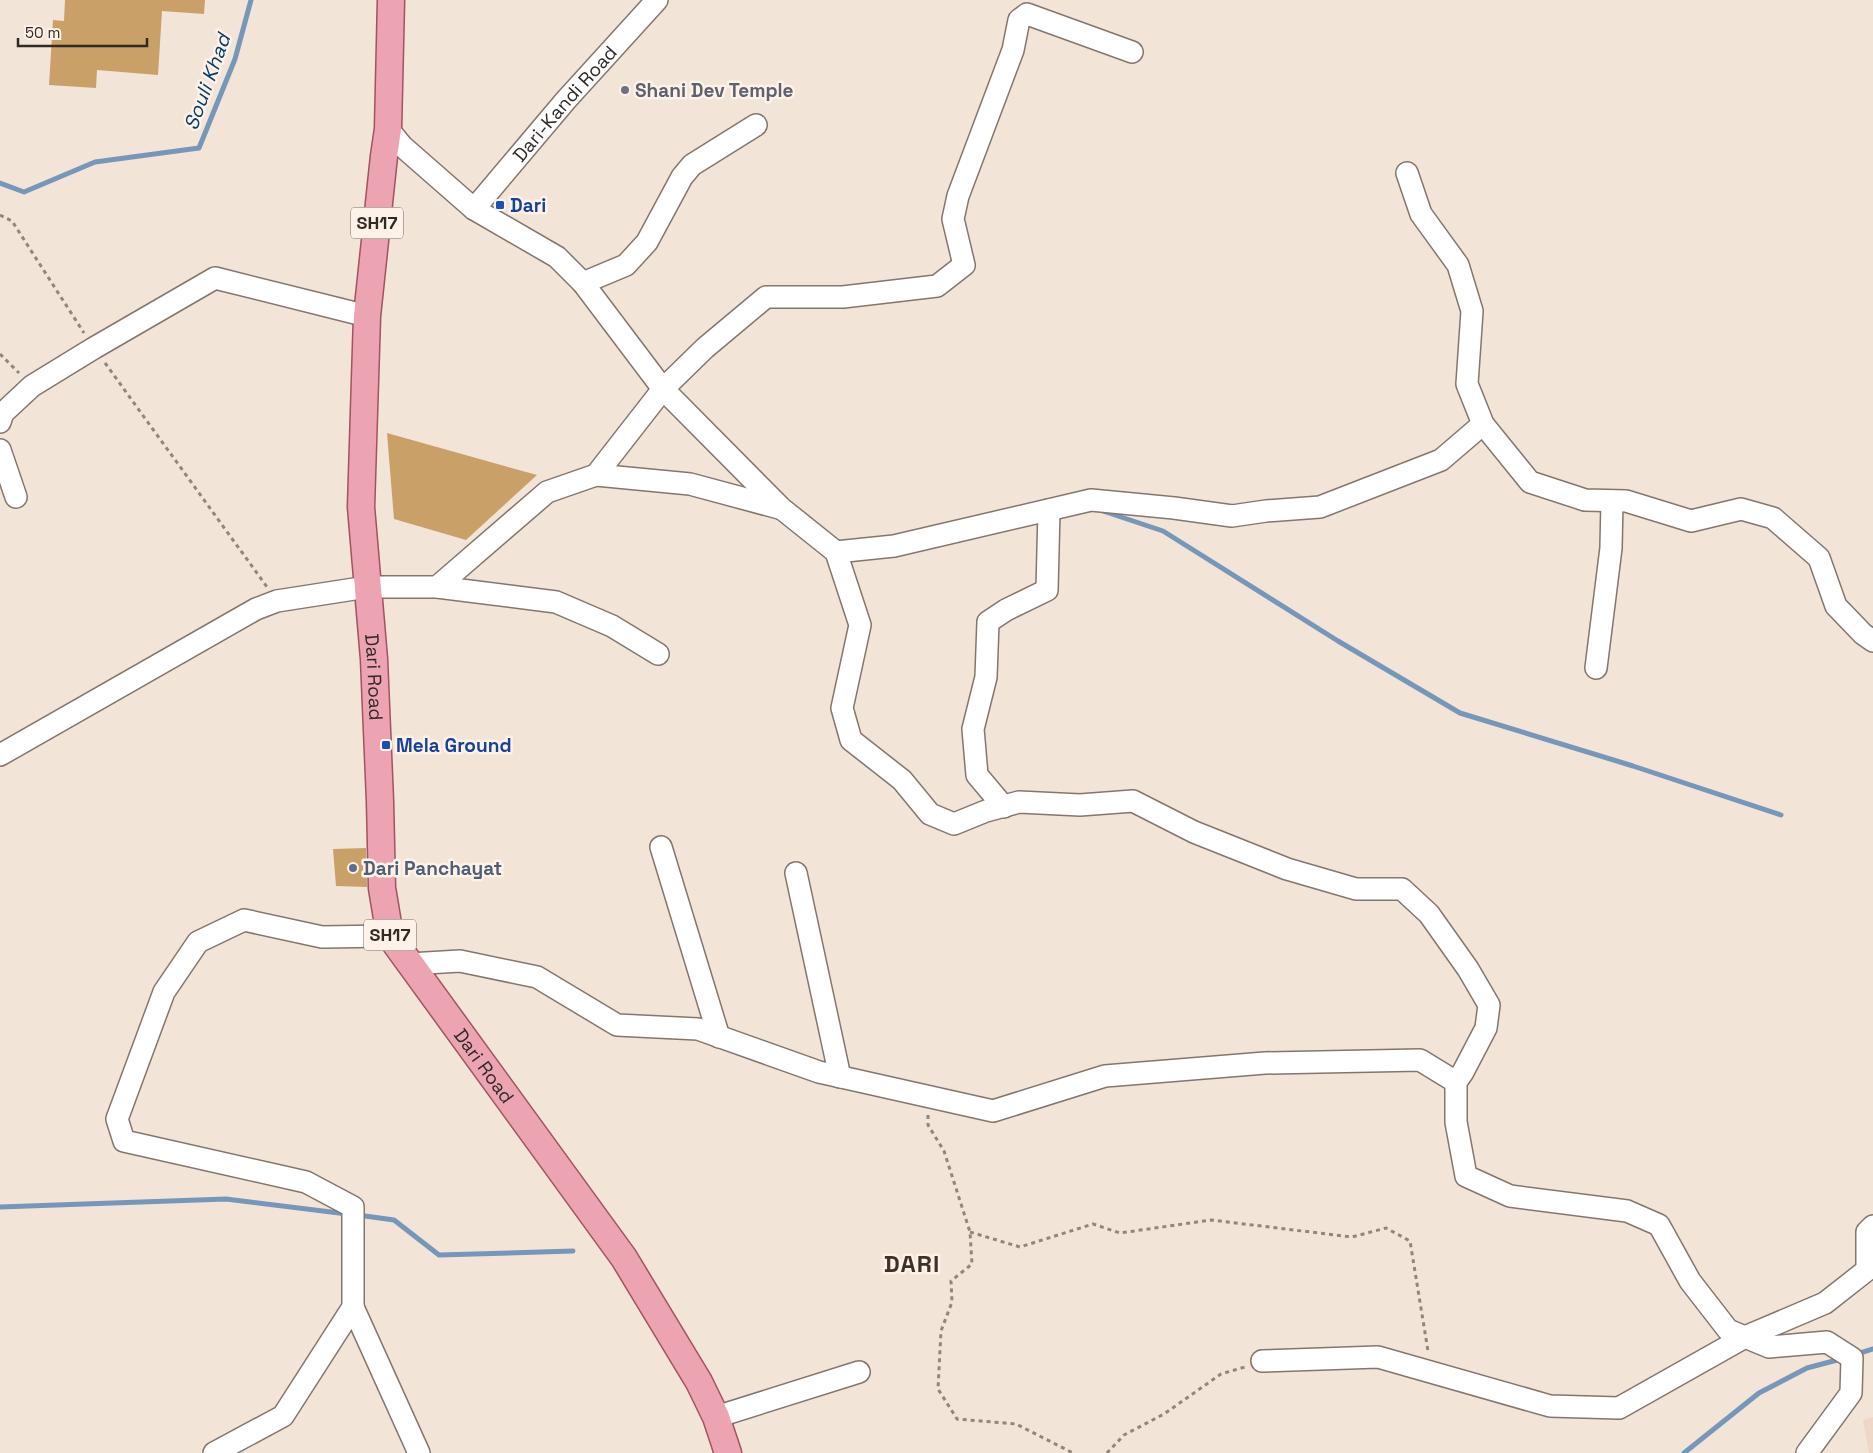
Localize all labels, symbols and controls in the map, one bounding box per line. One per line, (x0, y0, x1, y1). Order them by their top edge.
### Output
scale bar (18, 15, 146, 47)
text: 50 m (25, 23, 60, 42)
water label: Souli Khad (178, 28, 237, 134)
street label: Dari-Kandi Road (507, 40, 623, 167)
place label: Shani Dev Temple (635, 78, 794, 103)
marker: Shani Dev Temple (619, 84, 631, 96)
place label: Dari (510, 193, 546, 218)
marker: Dari (494, 199, 506, 211)
road number: SH17 (351, 208, 403, 238)
street label: Dari Road (359, 633, 389, 721)
place label: Mela Ground (396, 733, 512, 758)
marker: Mela Ground (380, 739, 392, 751)
place label: Dari Panchayat (363, 856, 502, 881)
marker: Dari Panchayat (347, 862, 359, 874)
road number: SH17 (364, 920, 416, 950)
street label: Dari Road (448, 1023, 520, 1108)
district label: DARI (884, 1248, 940, 1279)

